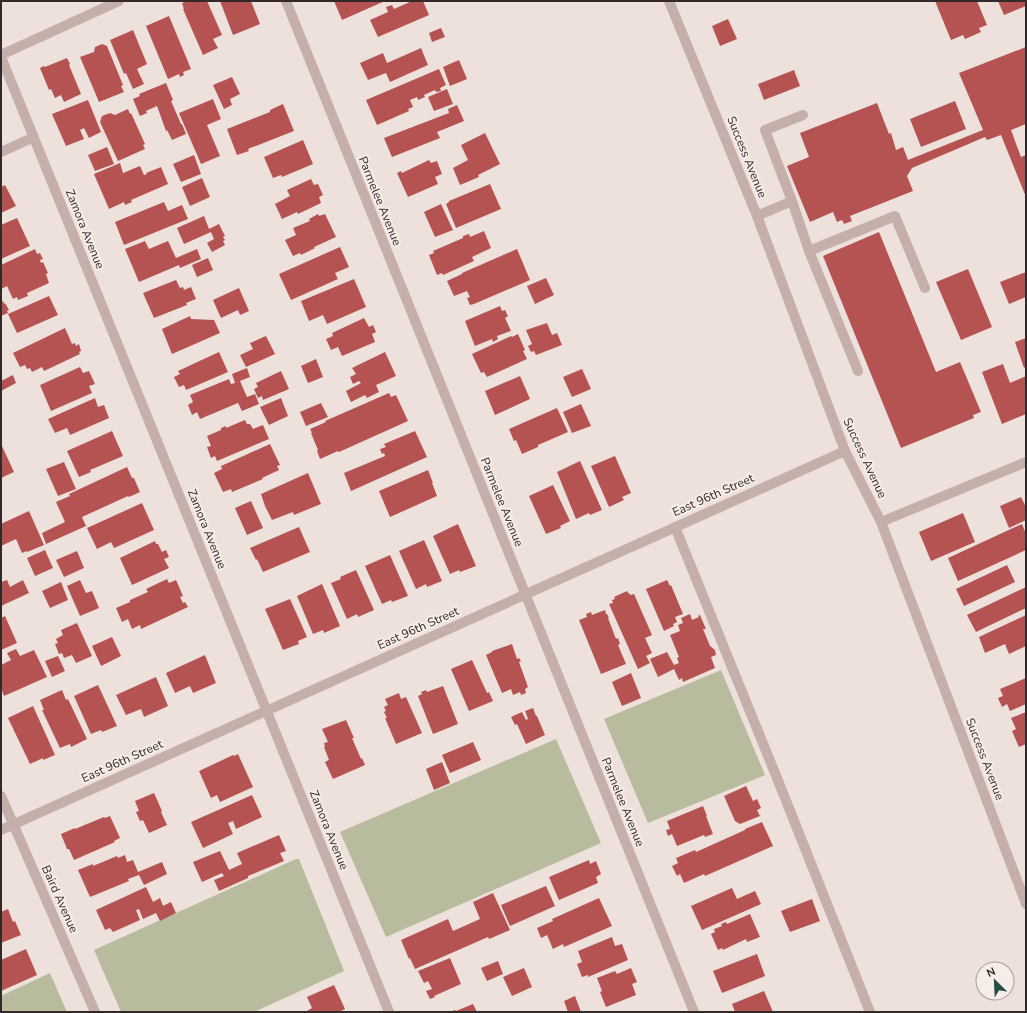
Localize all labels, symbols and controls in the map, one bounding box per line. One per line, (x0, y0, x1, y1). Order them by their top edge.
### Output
street label: Success Avenue (723, 114, 771, 200)
street label: Parmelee Avenue (355, 154, 405, 248)
street label: Zamora Avenue (62, 187, 108, 271)
street label: Success Avenue (839, 415, 891, 501)
street label: Parmelee Avenue (477, 455, 527, 549)
street label: East 96th Street (670, 470, 757, 520)
street label: Zamora Avenue (184, 487, 230, 571)
street label: East 96th Street (375, 603, 462, 653)
street label: Success Avenue (962, 716, 1008, 802)
street label: East 96th Street (79, 736, 166, 786)
street label: Parmelee Avenue (598, 755, 648, 849)
street label: Zamora Avenue (306, 788, 352, 872)
street label: Baird Avenue (38, 863, 82, 935)
north arrow (975, 961, 1015, 1001)
text: N (984, 964, 998, 981)

